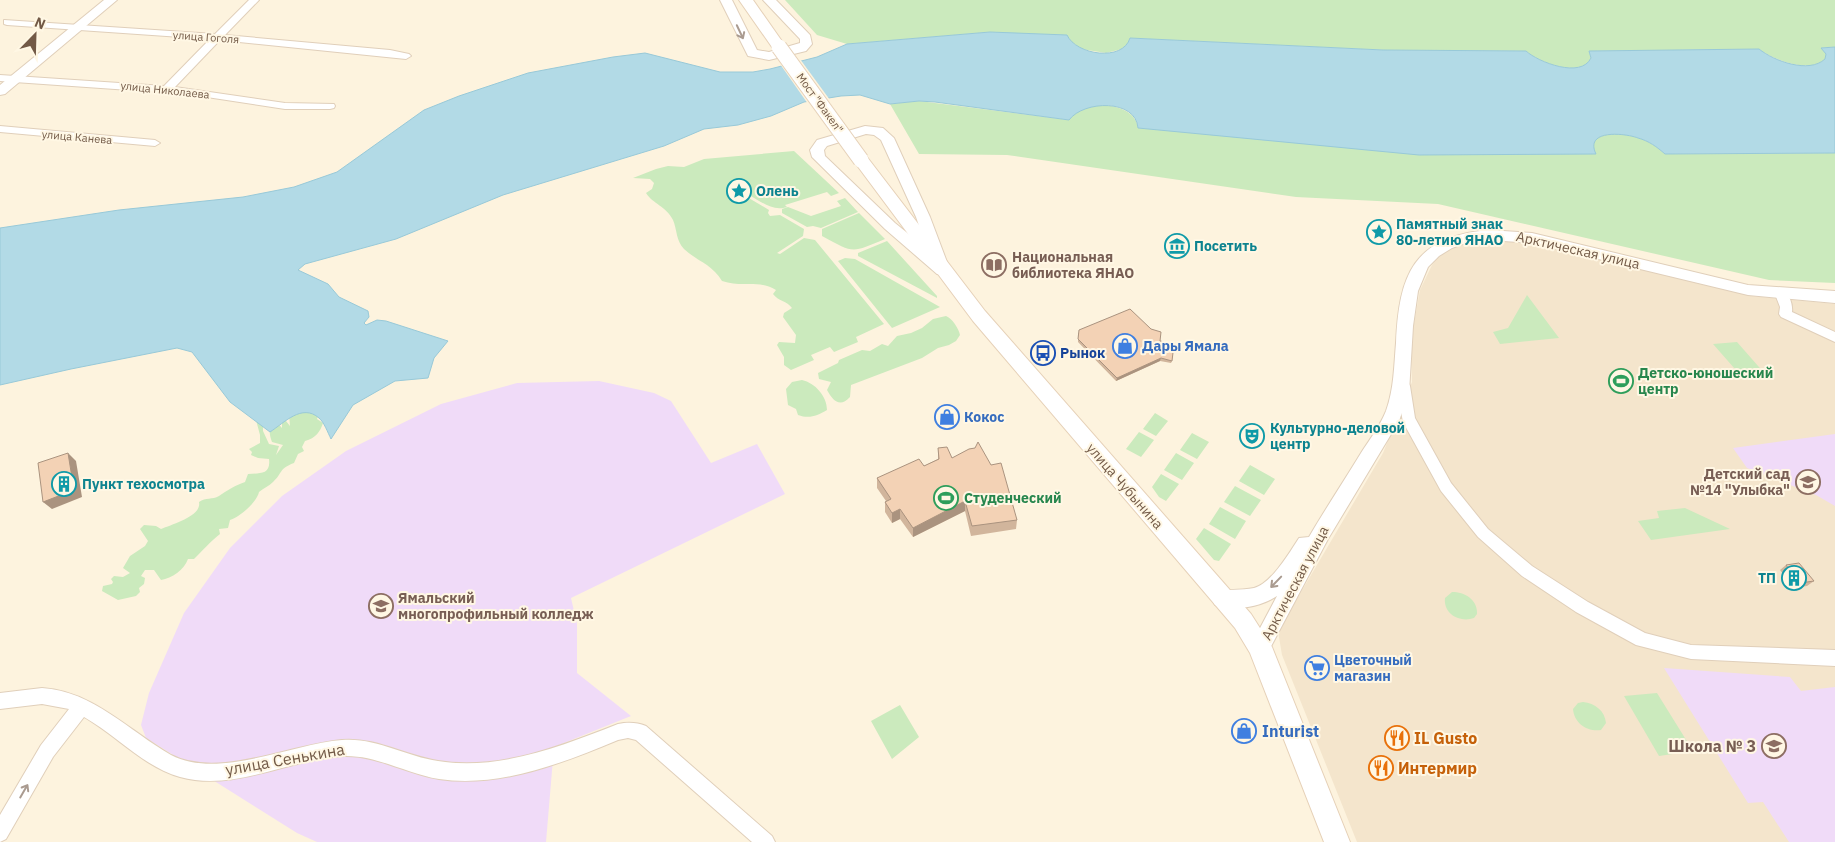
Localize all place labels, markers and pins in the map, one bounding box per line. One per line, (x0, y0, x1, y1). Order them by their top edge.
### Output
place icon: Олень (726, 178, 752, 204)
place label: Олень (756, 182, 799, 200)
place label: Памятный знак 80-летию ЯНАО (1396, 215, 1504, 249)
place icon: Памятный знак 80-летию ЯНАО (1366, 219, 1392, 245)
museum icon: Посетить (1164, 233, 1190, 259)
place label: Посетить (1194, 237, 1257, 255)
place label: Национальная библиотека ЯНАО (1012, 248, 1134, 282)
library icon: Национальная библиотека ЯНАО (981, 252, 1007, 278)
shop icon: Дары Ямала (1112, 333, 1138, 359)
place label: Дары Ямала (1142, 337, 1229, 355)
bus stop icon: Рынок (1030, 340, 1056, 366)
place label: Рынок (1060, 344, 1105, 362)
place label: Детско-юношеский центр (1638, 364, 1773, 398)
sports icon: Детско-юношеский центр (1608, 368, 1634, 394)
shop icon: Кокос (934, 404, 960, 430)
place label: Кокос (964, 408, 1004, 426)
place label: Культурно-деловой центр (1270, 419, 1405, 453)
theatre icon: Культурно-деловой центр (1239, 423, 1265, 449)
place label: Детский сад №14 "Улыбка" (1690, 465, 1790, 499)
school or university icon: Детский сад №14 "Улыбка" (1795, 469, 1821, 495)
building icon: Пункт техосмотра (51, 471, 77, 497)
place label: Пункт техосмотра (82, 475, 205, 493)
sports icon: Студенческий (933, 485, 959, 511)
place label: Студенческий (964, 489, 1062, 507)
building icon: ТП (1781, 565, 1807, 591)
place label: ТП (1758, 569, 1776, 587)
place label: Ямальский многопрофильный колледж (398, 589, 594, 623)
school or university icon: Ямальский многопрофильный колледж (368, 593, 394, 619)
place label: Цветочный магазин (1334, 651, 1412, 685)
supermarket icon: Цветочный магазин (1304, 655, 1330, 681)
shop icon: Inturist (1231, 718, 1257, 744)
place label: Inturist (1262, 721, 1319, 741)
restaurant icon: IL Gusto (1384, 725, 1410, 751)
place label: IL Gusto (1414, 728, 1477, 748)
school or university icon: Школа № 3 (1761, 733, 1787, 759)
place label: Школа № 3 (1668, 736, 1756, 756)
restaurant icon: Интермир (1368, 755, 1394, 781)
place label: Интермир (1398, 758, 1477, 778)

